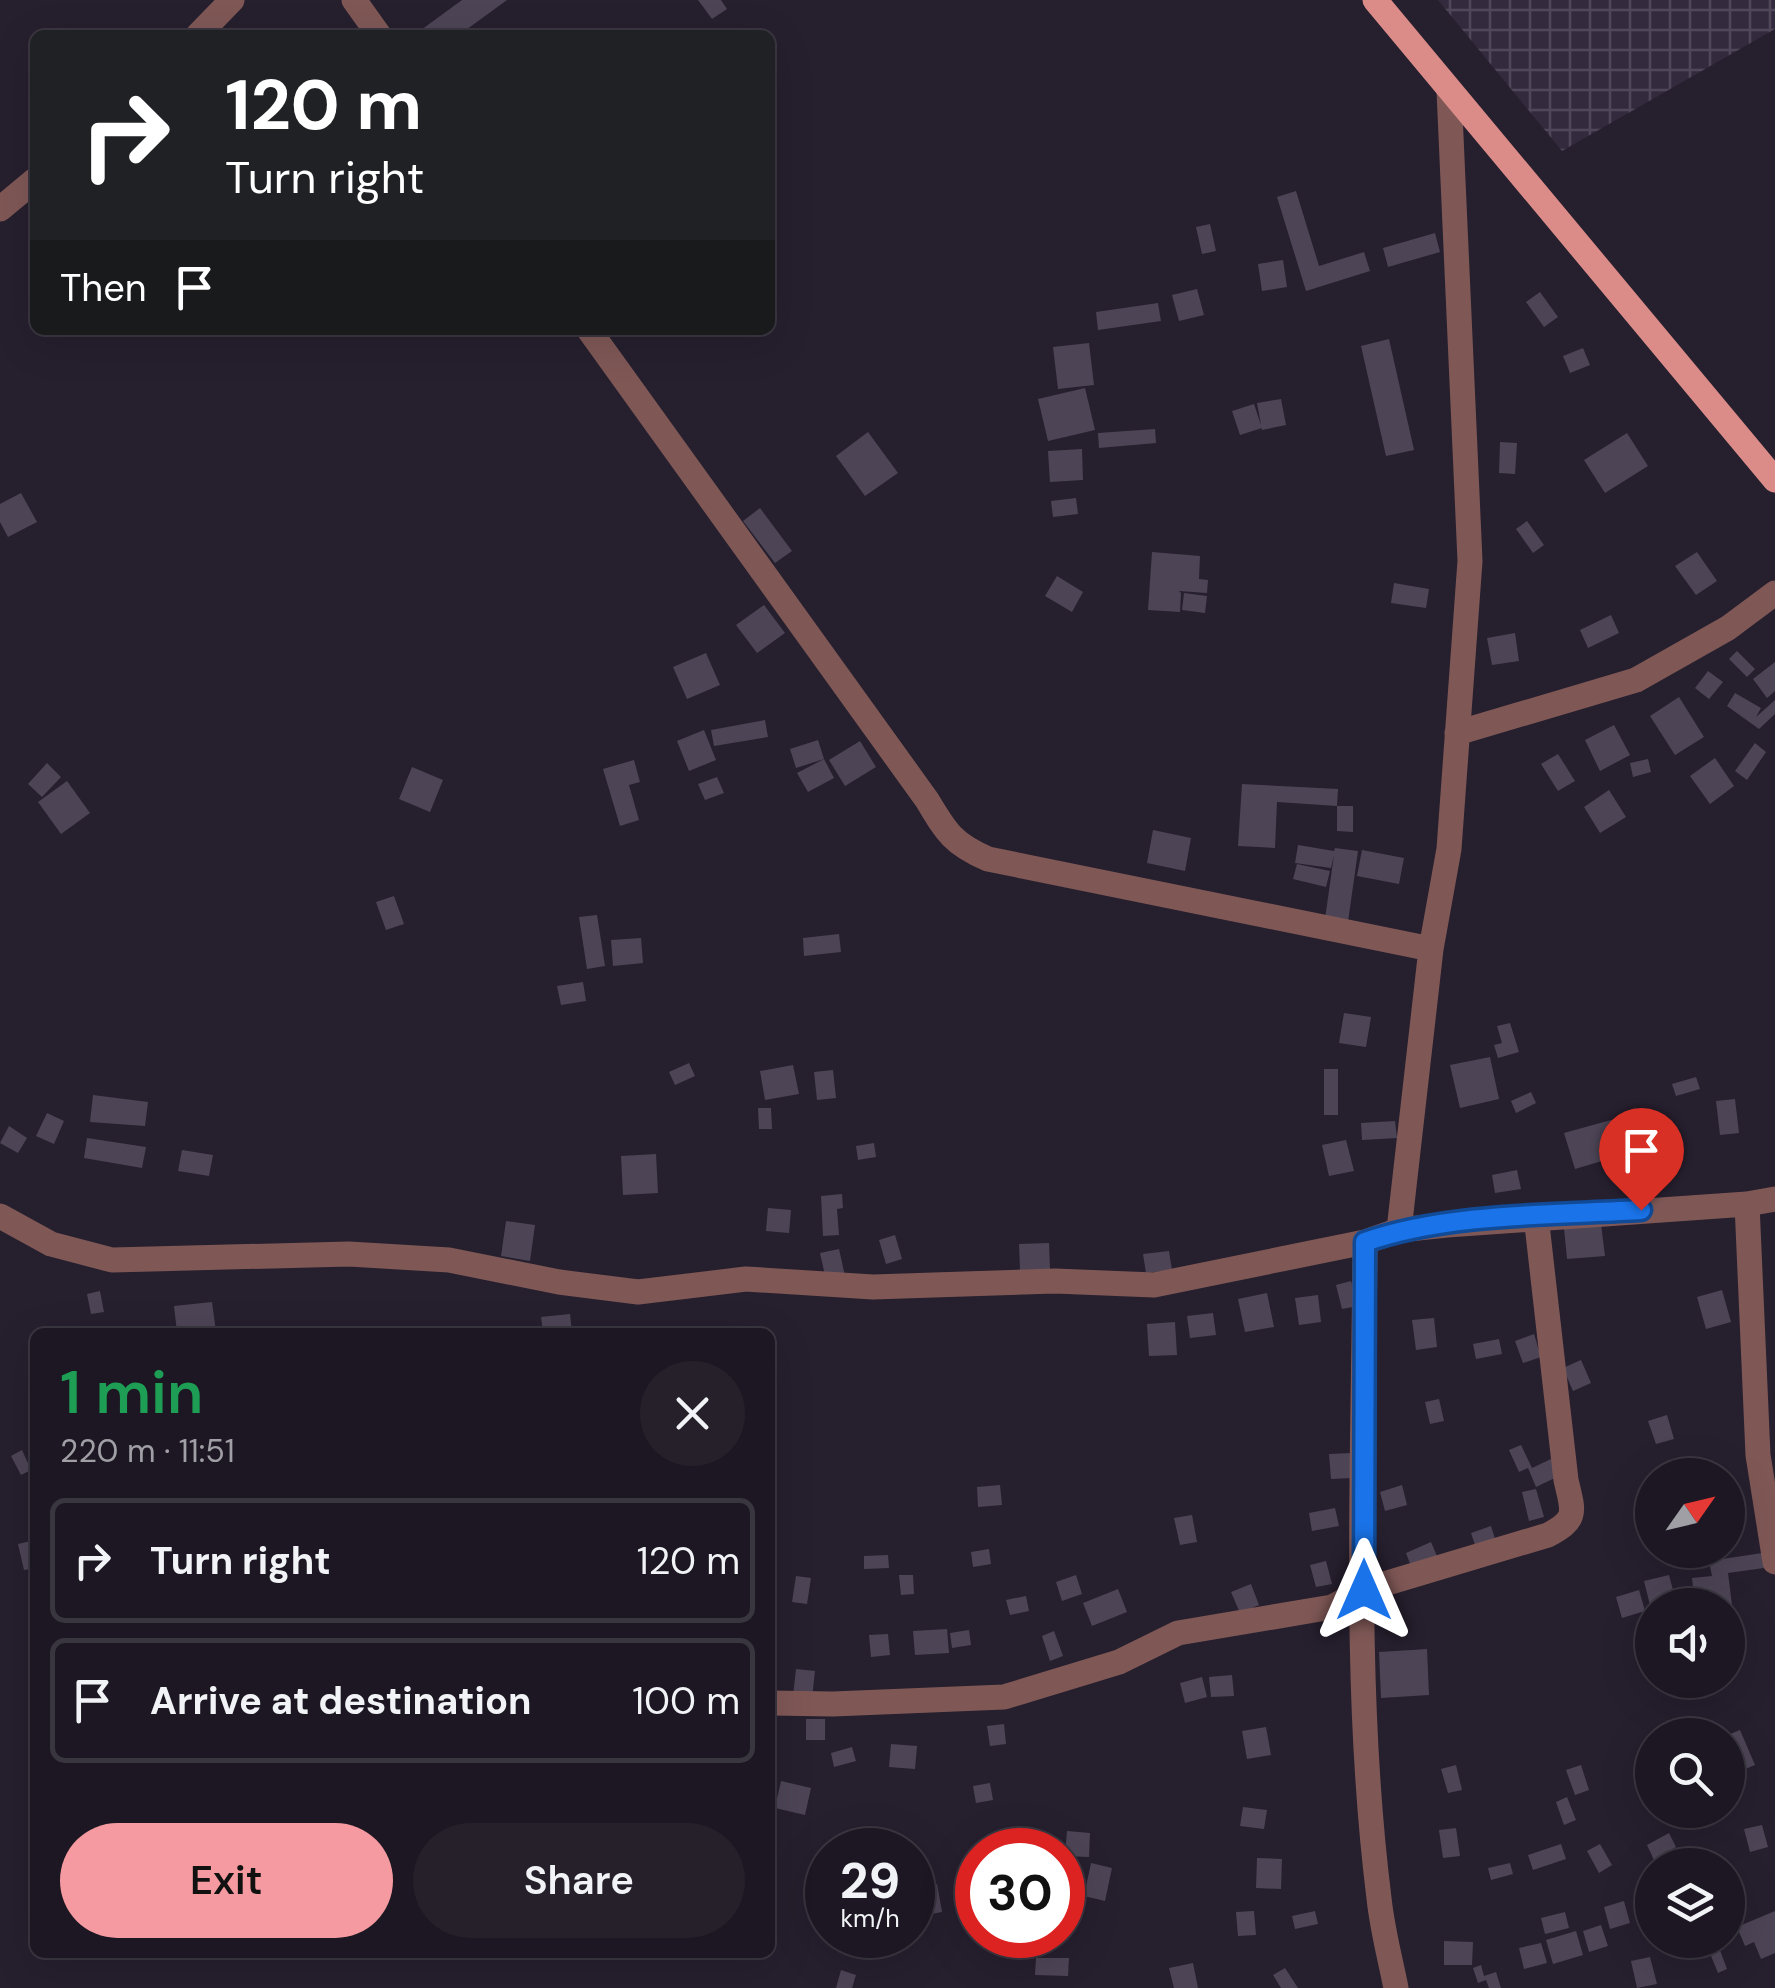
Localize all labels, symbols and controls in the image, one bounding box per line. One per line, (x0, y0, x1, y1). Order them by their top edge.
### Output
text: 120 m (225, 60, 422, 151)
icon: right (60, 70, 190, 200)
text: Turn right (225, 148, 424, 207)
icon: arrive (167, 260, 222, 315)
text: Then (60, 263, 147, 313)
pin (1599, 1108, 1684, 1211)
icon: arrive (1614, 1123, 1669, 1178)
text: 1 min (60, 1353, 203, 1432)
button: close (640, 1361, 745, 1466)
text: 220 m · 11:51 (60, 1430, 235, 1472)
north arrow (1635, 1458, 1745, 1568)
map controls (1635, 1458, 1745, 1958)
icon: right (65, 1533, 120, 1588)
text: Turn right (150, 1536, 331, 1586)
text: 120 m (637, 1536, 740, 1586)
position arrow (1312, 1538, 1416, 1642)
button: sound (1635, 1588, 1745, 1698)
icon: arrive (65, 1673, 120, 1728)
text: Arrive at destination (150, 1676, 532, 1726)
text: 100 m (632, 1676, 740, 1726)
button: search (1635, 1718, 1745, 1828)
button: Exit (60, 1823, 393, 1938)
button: Share (413, 1823, 745, 1938)
speed limit sign: 30 (955, 1828, 1085, 1958)
text: 29 (840, 1848, 900, 1914)
button: layers (1635, 1848, 1745, 1958)
text: km/h (840, 1902, 900, 1935)

